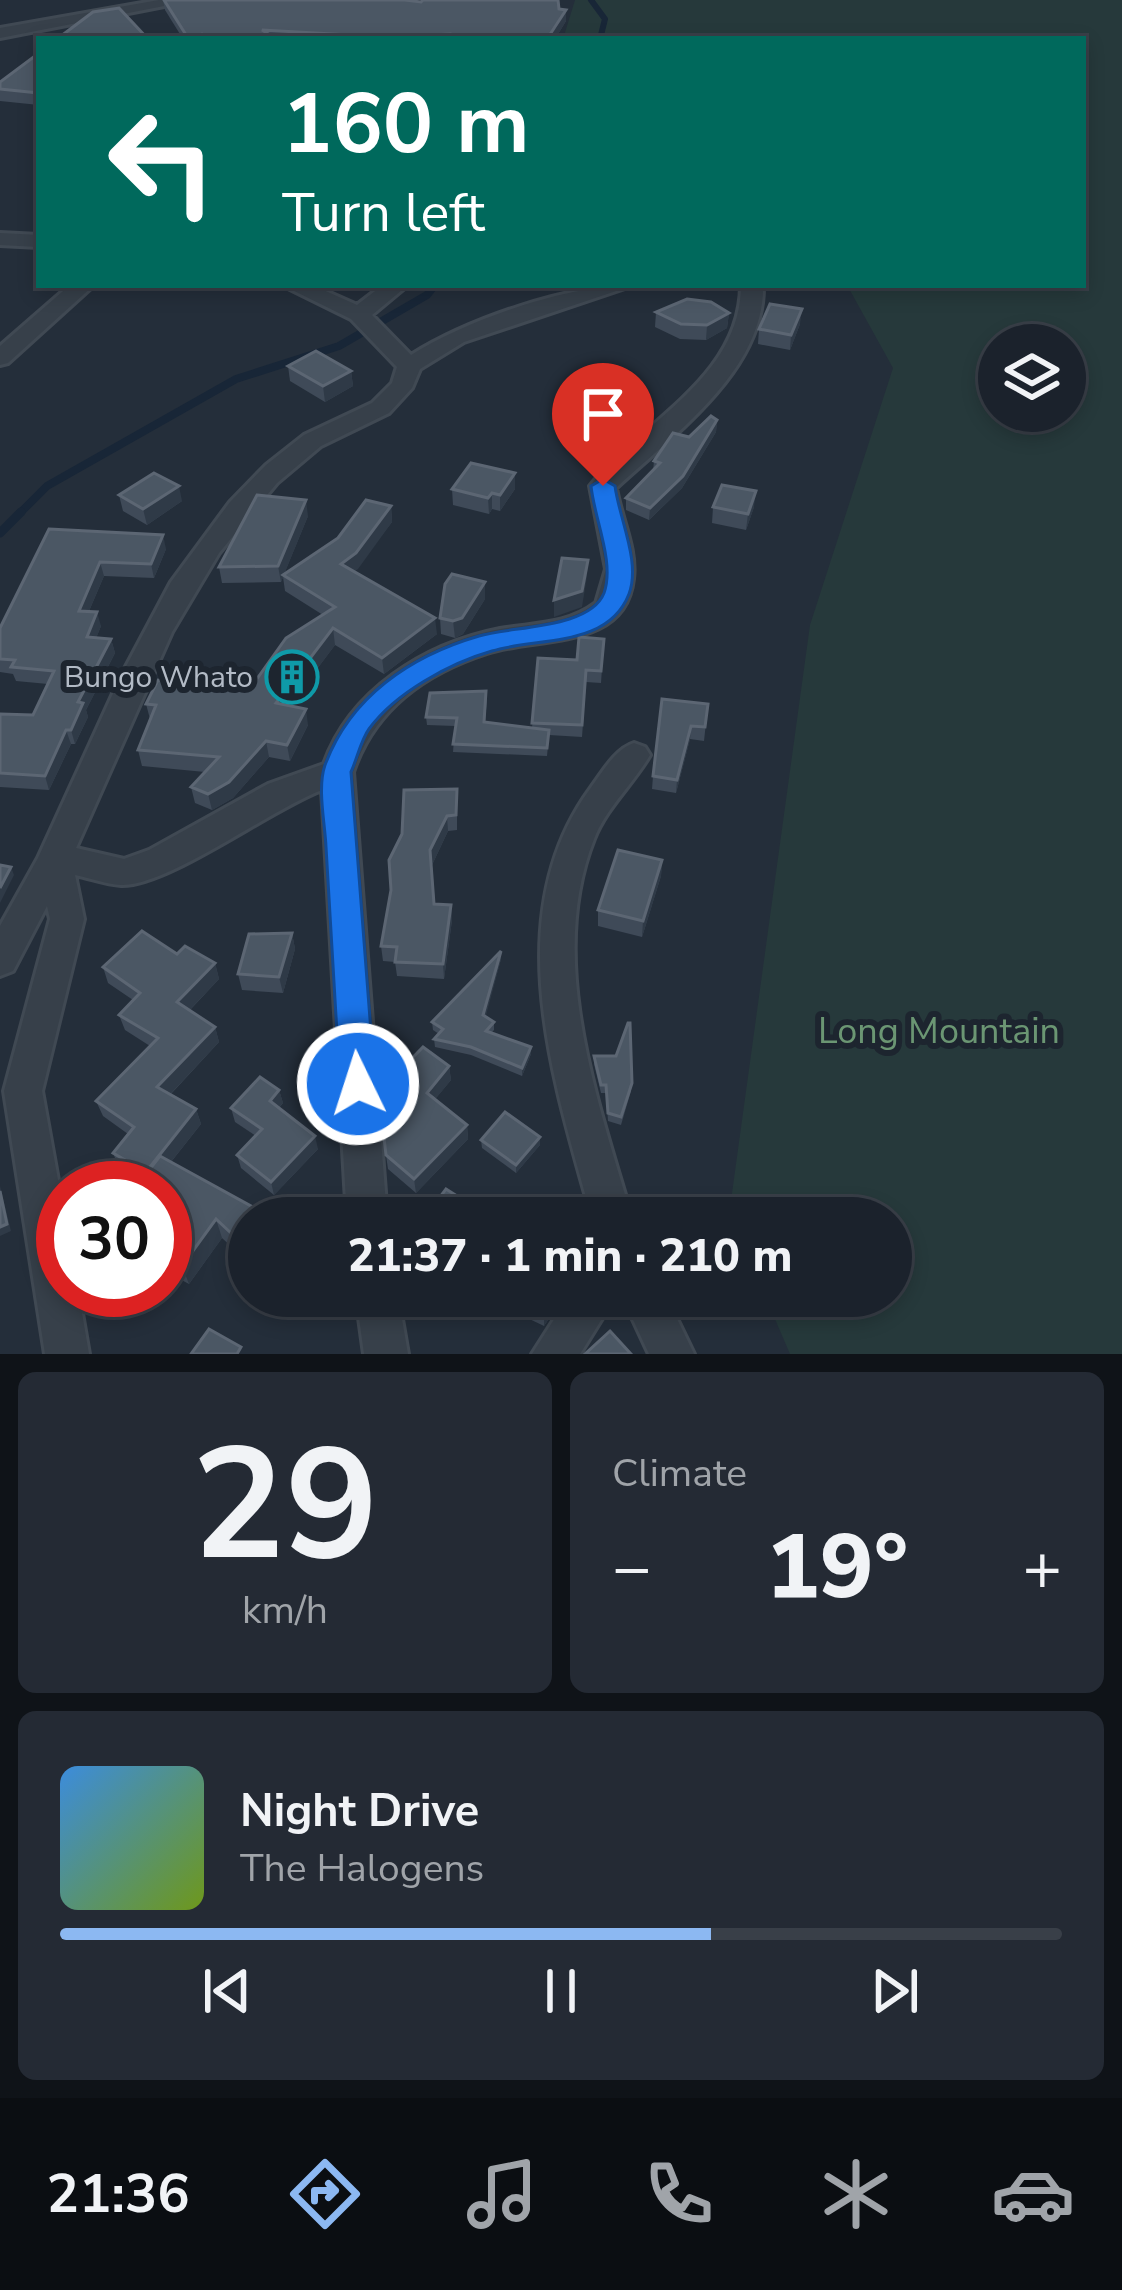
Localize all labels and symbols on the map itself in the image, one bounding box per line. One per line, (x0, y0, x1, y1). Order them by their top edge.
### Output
pin (552, 363, 654, 486)
building icon: Bungo Whato (264, 649, 320, 705)
place label: Bungo Whato (64, 657, 253, 698)
park label: Long Mountain (818, 1007, 1060, 1056)
position arrow (295, 1021, 421, 1147)
speed limit sign: 30 (36, 1161, 192, 1317)

